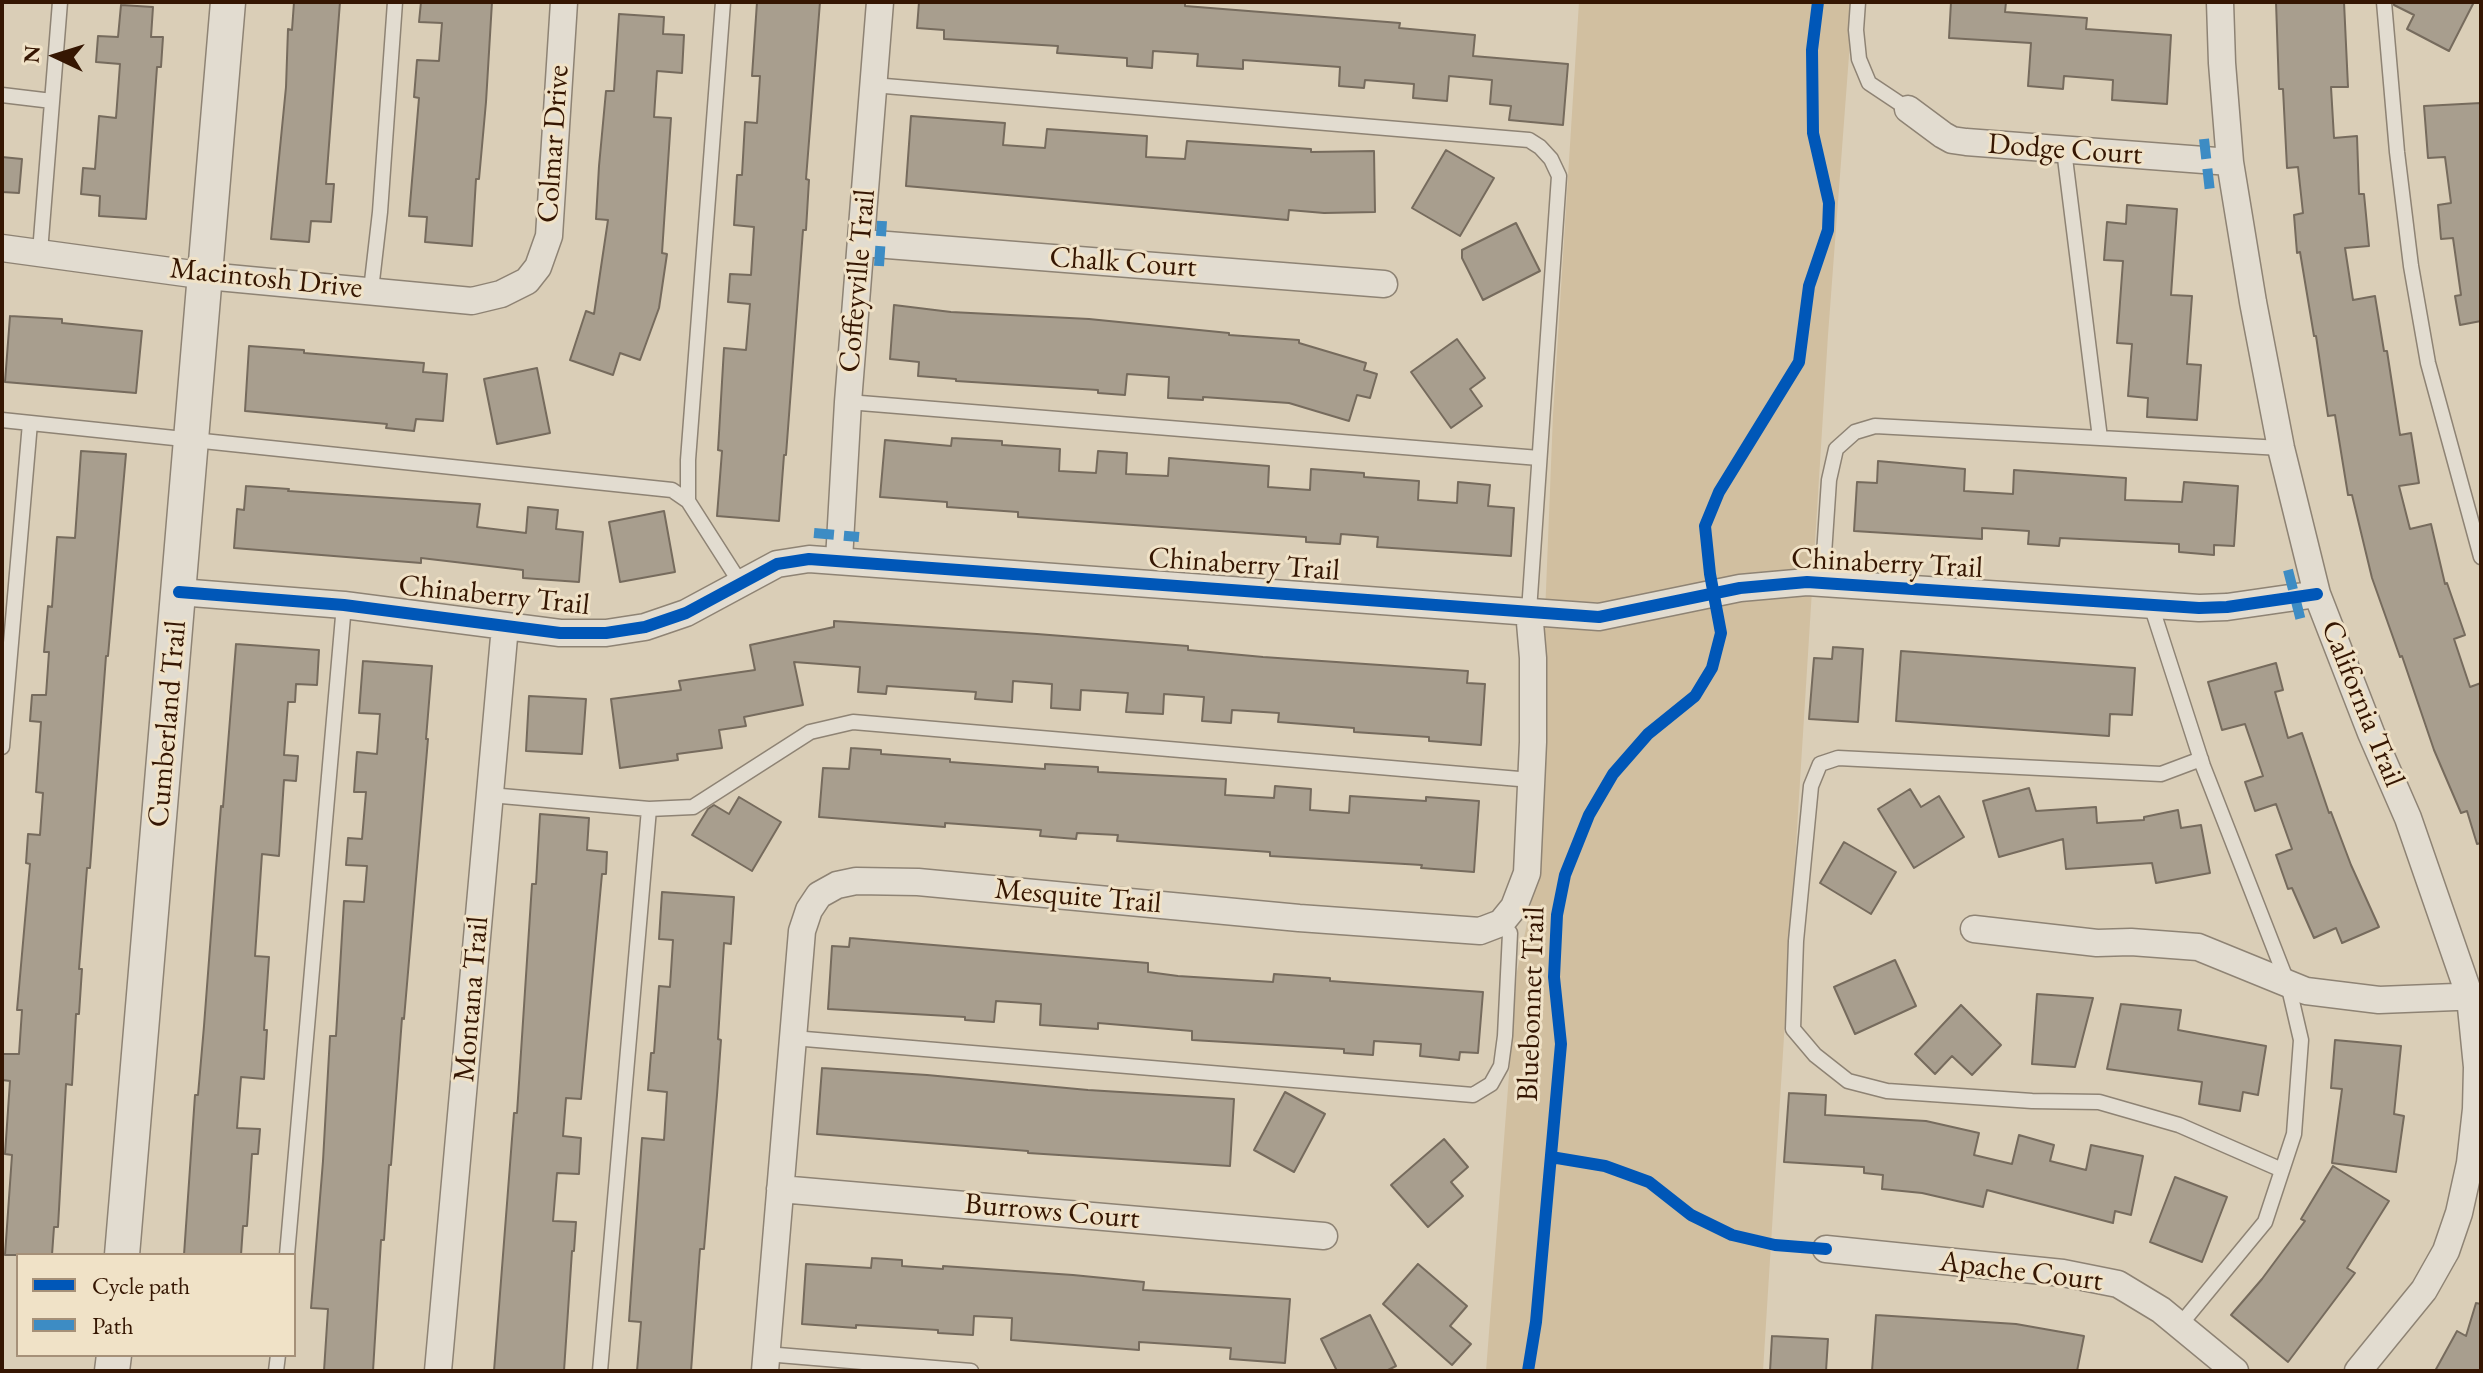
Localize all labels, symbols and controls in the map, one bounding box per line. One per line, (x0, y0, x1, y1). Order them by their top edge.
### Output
north arrow (16, 16, 96, 96)
text: N (16, 44, 47, 64)
street label: Colmar Drive (531, 64, 577, 224)
street label: Dodge Court (1987, 127, 2143, 173)
street label: Coffeyville Trail (832, 188, 884, 374)
street label: Chalk Court (1048, 240, 1198, 286)
street label: Macintosh Drive (168, 251, 364, 307)
street label: Chinaberry Trail (1147, 540, 1341, 590)
street label: Chinaberry Trail (1790, 541, 1984, 587)
street label: Chinaberry Trail (397, 568, 591, 624)
street label: California Trail (2312, 616, 2412, 792)
street label: Cumberland Trail (141, 619, 195, 829)
street label: Mesquite Trail (993, 872, 1163, 922)
street label: Bluebonnet Trail (1511, 906, 1553, 1102)
street label: Montana Trail (447, 915, 497, 1083)
street label: Burrows Court (963, 1186, 1141, 1238)
street label: Apache Court (1937, 1244, 2105, 1300)
legend (16, 1253, 296, 1357)
text: Cycle path (92, 1270, 190, 1301)
text: Path (92, 1310, 134, 1341)

